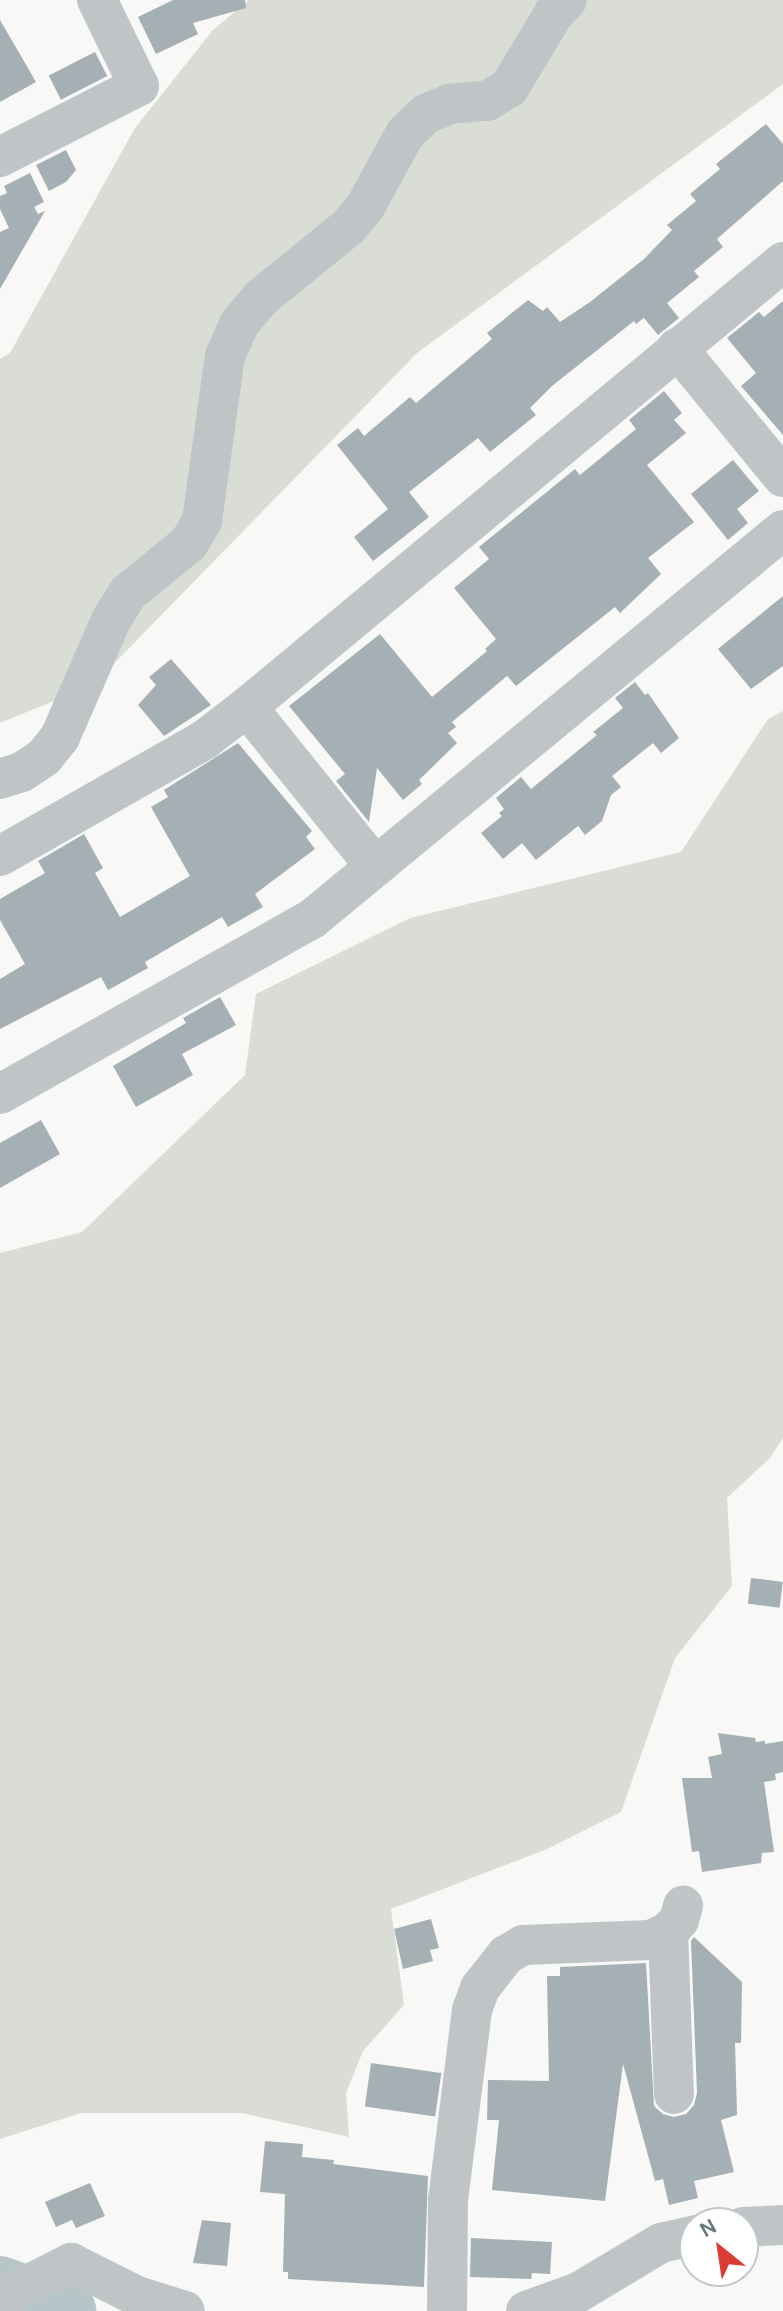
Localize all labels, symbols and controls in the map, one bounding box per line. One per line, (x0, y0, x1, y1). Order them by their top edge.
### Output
north arrow (679, 2207, 759, 2287)
text: N (695, 2213, 721, 2243)

